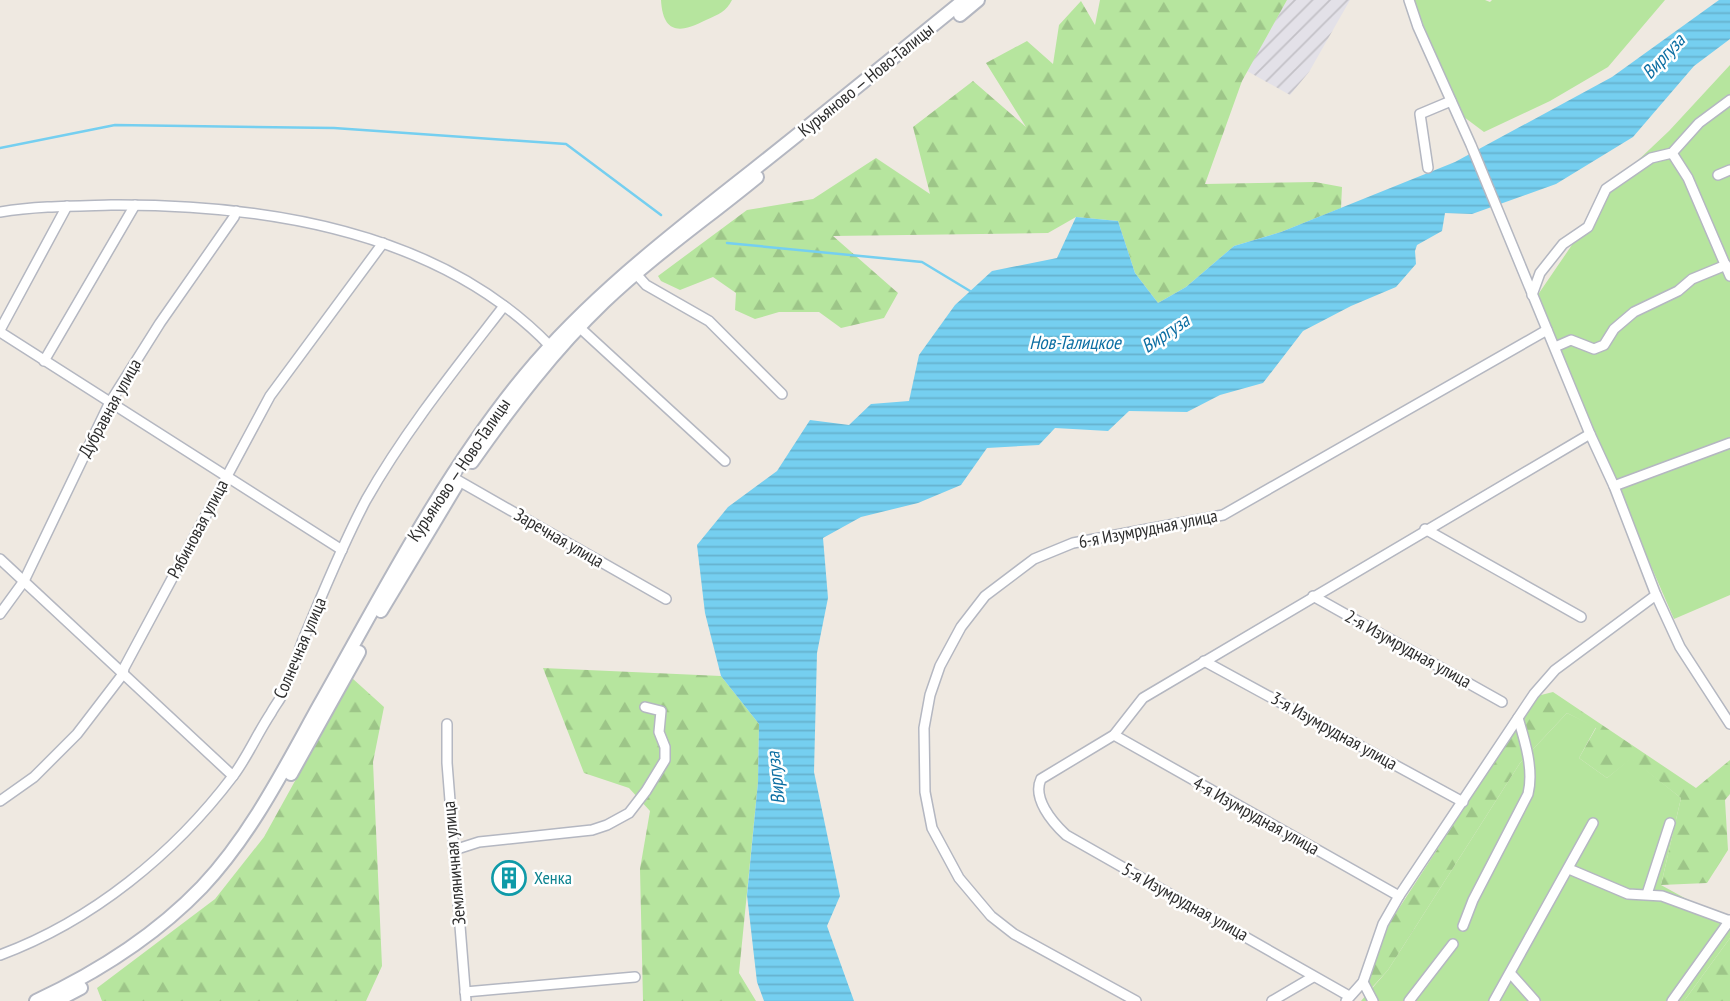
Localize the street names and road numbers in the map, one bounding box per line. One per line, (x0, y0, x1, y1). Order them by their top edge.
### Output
street label: Курьяново — Ново-Талицы (793, 18, 938, 141)
street label: Дубравная улица (73, 355, 146, 461)
street label: Курьяново — Ново-Талицы (402, 394, 515, 546)
street label: Рябиновая улица (162, 476, 233, 582)
street label: Заречная улица (510, 503, 608, 573)
street label: 6-я Изумрудная улица (1076, 504, 1219, 553)
street label: Солнечная улица (268, 594, 331, 702)
street label: 2-я Изумрудная улица (1341, 604, 1476, 693)
street label: 3-я Изумрудная улица (1267, 686, 1402, 775)
street label: 4-я Изумрудная улица (1189, 771, 1324, 860)
street label: Земляничная улица (437, 800, 470, 926)
street label: 5-я Изумрудная улица (1118, 857, 1253, 946)

